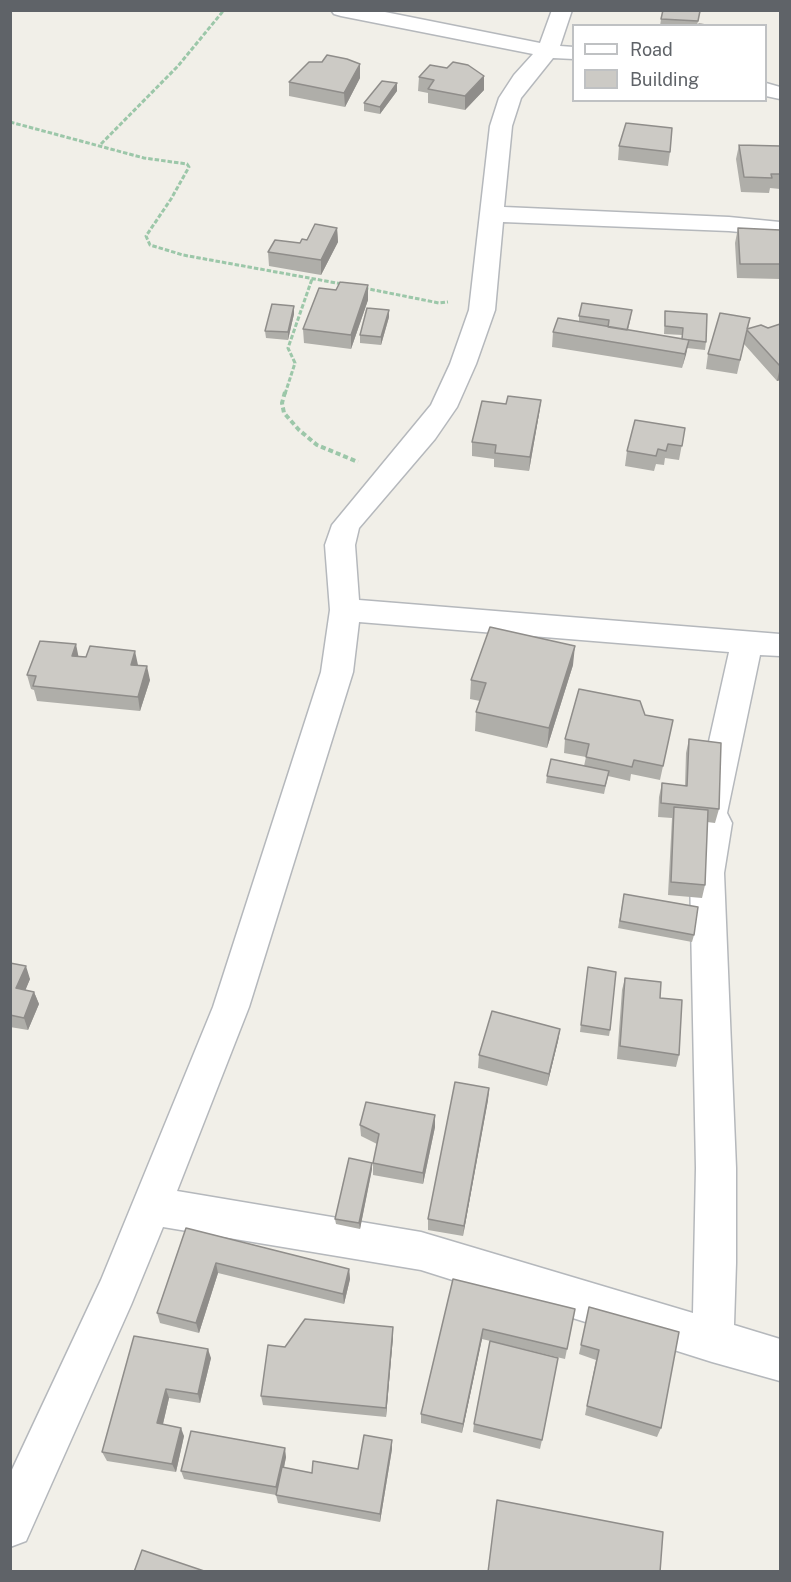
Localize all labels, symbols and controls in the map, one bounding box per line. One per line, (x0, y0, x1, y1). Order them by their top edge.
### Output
legend (572, 24, 767, 102)
text: Road (630, 39, 673, 60)
text: Building (630, 69, 699, 90)

